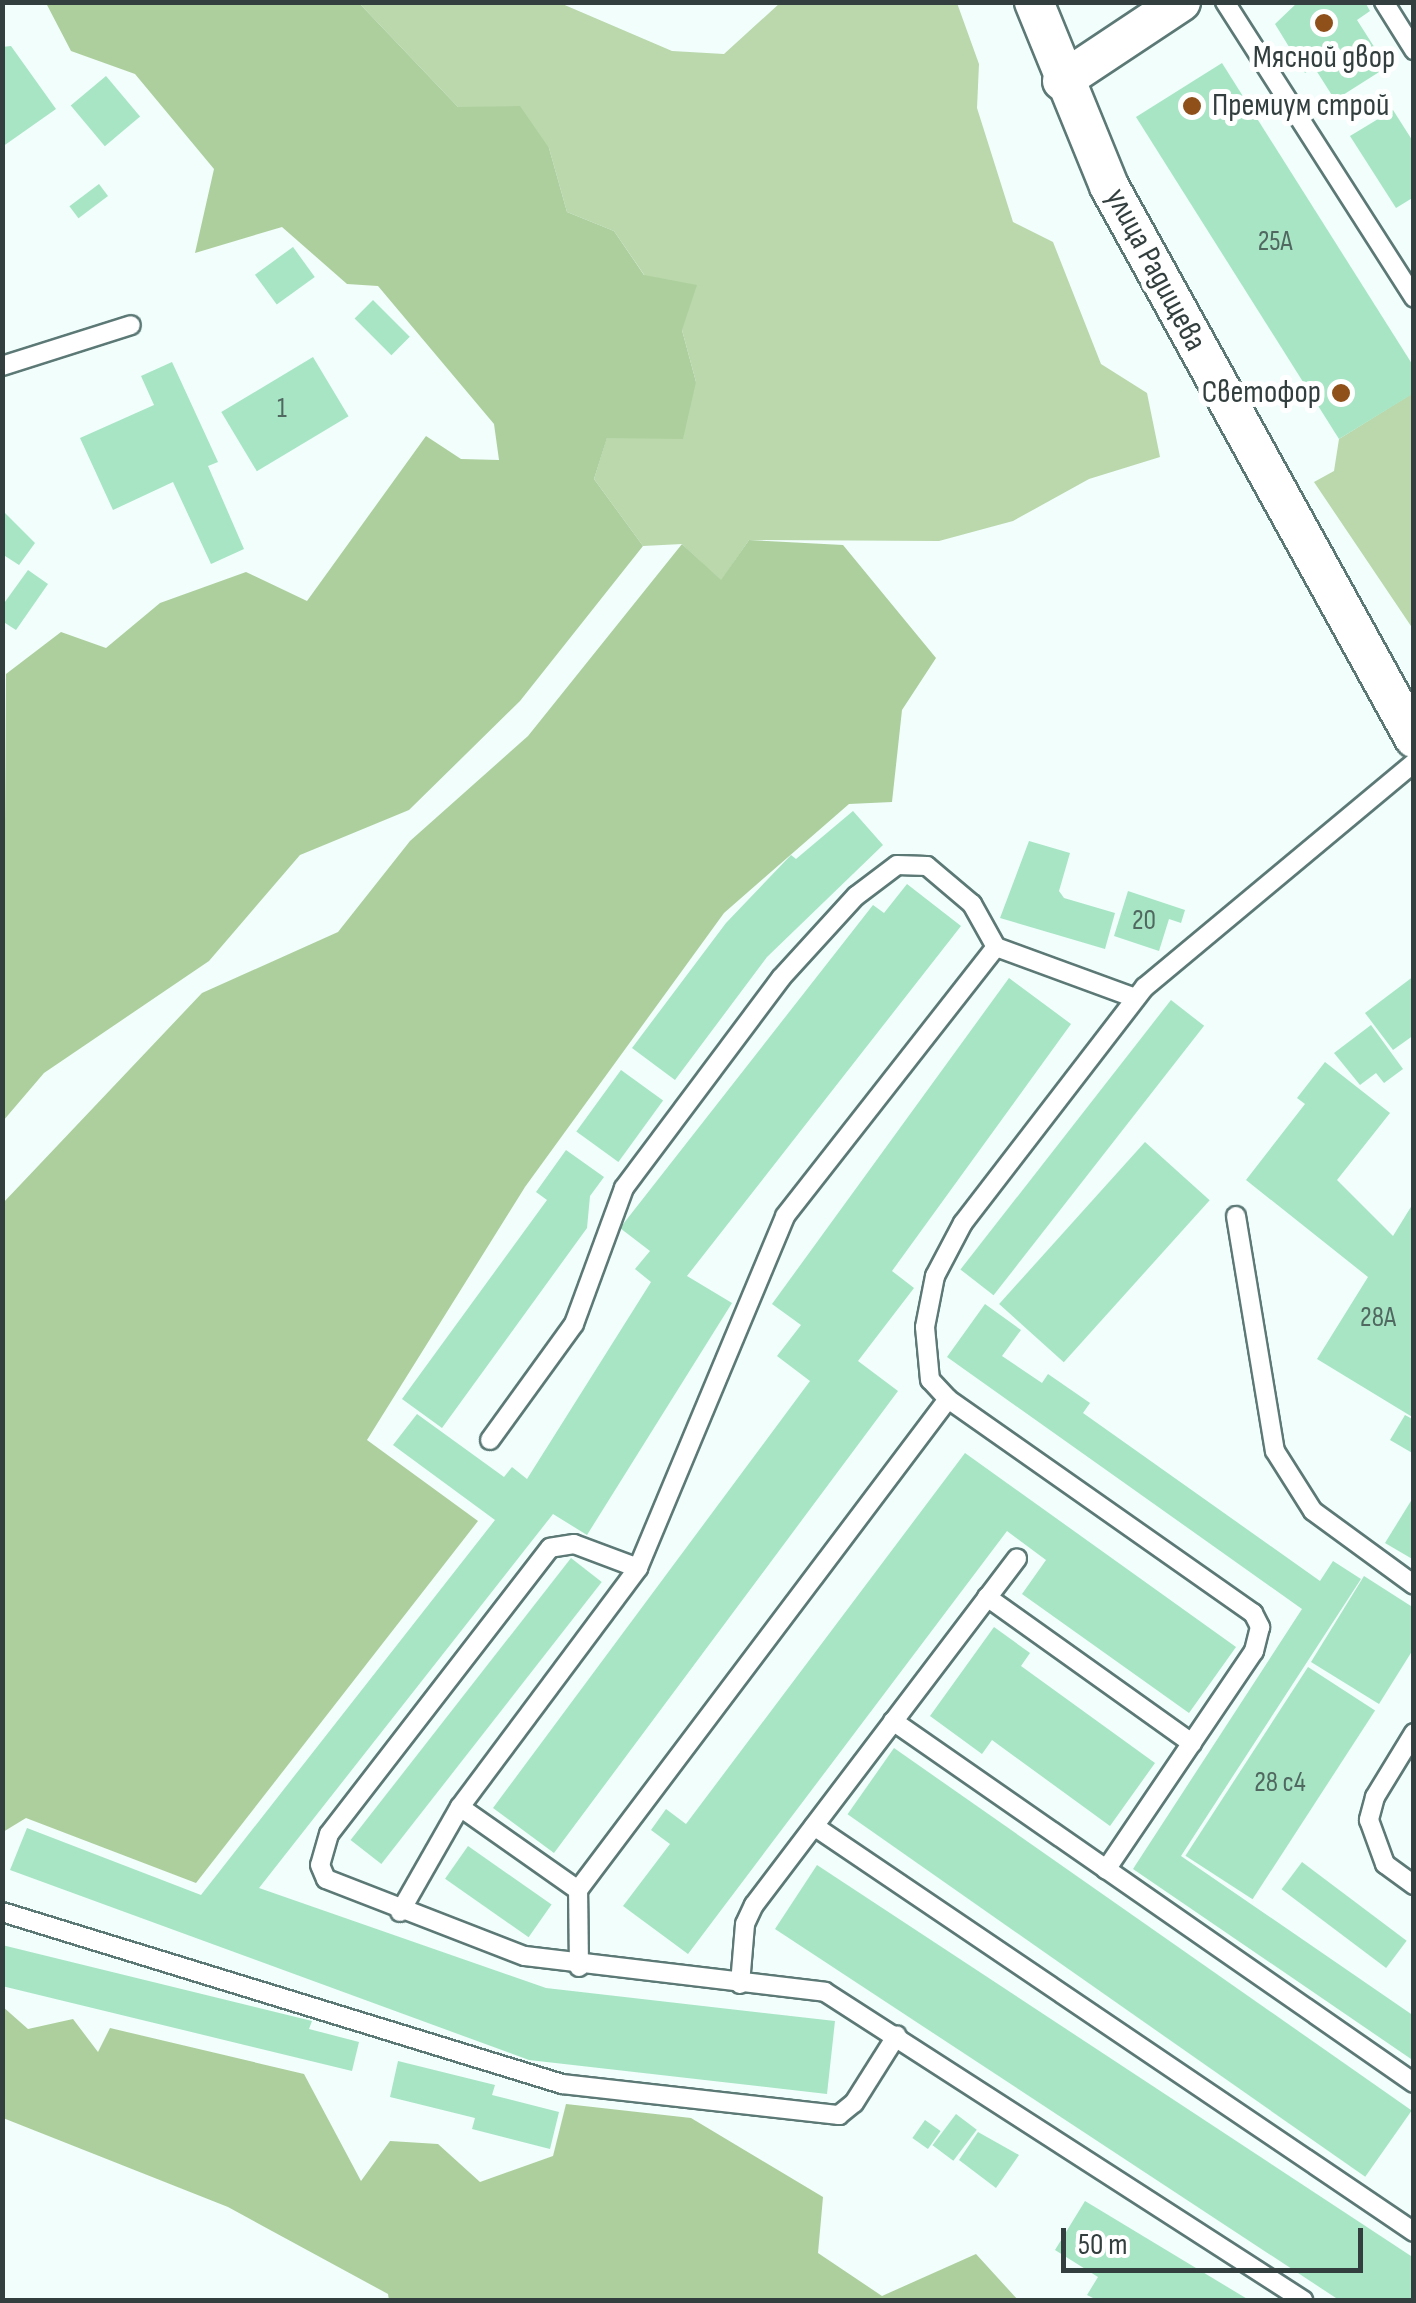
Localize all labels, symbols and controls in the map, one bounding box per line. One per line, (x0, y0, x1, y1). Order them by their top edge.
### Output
marker: Мясной двор (1313, 12, 1335, 34)
place label: Мясной двор (1253, 39, 1395, 77)
place label: Премиум строй (1212, 87, 1389, 125)
marker: Премиум строй (1181, 95, 1203, 117)
street label: улица Радищева (1096, 182, 1214, 358)
house number: 25А (1258, 225, 1292, 259)
place label: Светофор (1202, 374, 1321, 412)
marker: Светофор (1330, 382, 1352, 404)
house number: 1 (277, 392, 287, 426)
house number: 20 (1132, 904, 1156, 938)
house number: 28А (1360, 1301, 1396, 1335)
house number: 28 с4 (1254, 1766, 1306, 1800)
scale bar (1066, 2208, 1368, 2270)
text: 50 m (1078, 2227, 1127, 2263)

